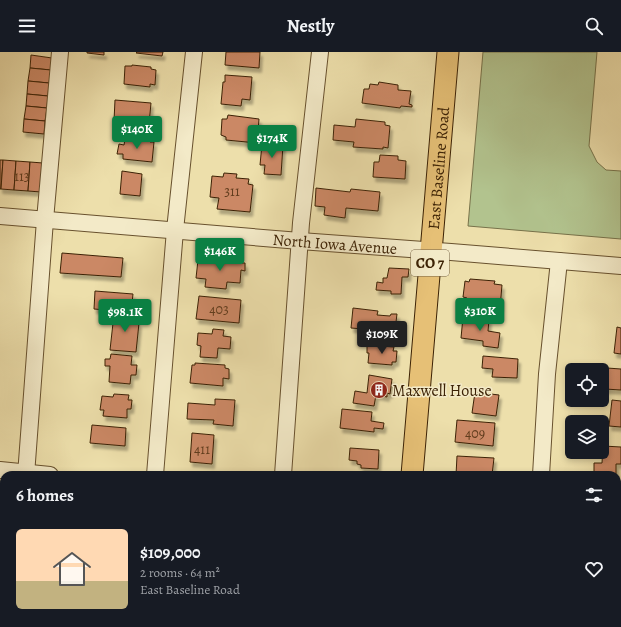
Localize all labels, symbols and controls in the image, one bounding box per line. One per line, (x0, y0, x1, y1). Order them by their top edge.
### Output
text: Nestly (287, 14, 334, 38)
icon: menu (16, 15, 38, 37)
icon: search (583, 15, 605, 37)
street label: East Baseline Road (423, 106, 455, 230)
pin: $140K (109, 116, 165, 150)
text: $140K (121, 120, 153, 137)
pin: $174K (244, 125, 300, 159)
text: $174K (257, 129, 287, 146)
house number: 113 (14, 167, 30, 186)
house number: 311 (224, 182, 240, 201)
street label: North Iowa Avenue (272, 229, 398, 260)
pin: $146K (192, 238, 248, 272)
text: $146K (204, 242, 236, 259)
road number: CO 7 (411, 250, 449, 276)
pin: $310K (452, 298, 508, 332)
pin: $98.1K (92, 299, 158, 333)
house number: 403 (209, 300, 229, 319)
text: $310K (464, 302, 496, 319)
text: $98.1K (107, 303, 143, 320)
pin: $109K (354, 321, 410, 355)
text: $109K (366, 325, 398, 342)
map controls (565, 363, 609, 459)
button: locate (565, 363, 609, 407)
building icon: Maxwell House (369, 380, 389, 400)
place label: Maxwell House (392, 380, 492, 402)
button: layers (565, 415, 609, 459)
house number: 409 (465, 424, 485, 443)
house number: 411 (194, 440, 210, 459)
text: 6 homes (16, 484, 74, 507)
icon: filters (583, 484, 605, 506)
text: $109,000 (140, 541, 201, 564)
icon: home (48, 545, 96, 593)
icon: heart (583, 558, 605, 580)
text: 2 rooms · 64 m² (140, 564, 220, 581)
text: East Baseline Road (140, 581, 240, 598)

